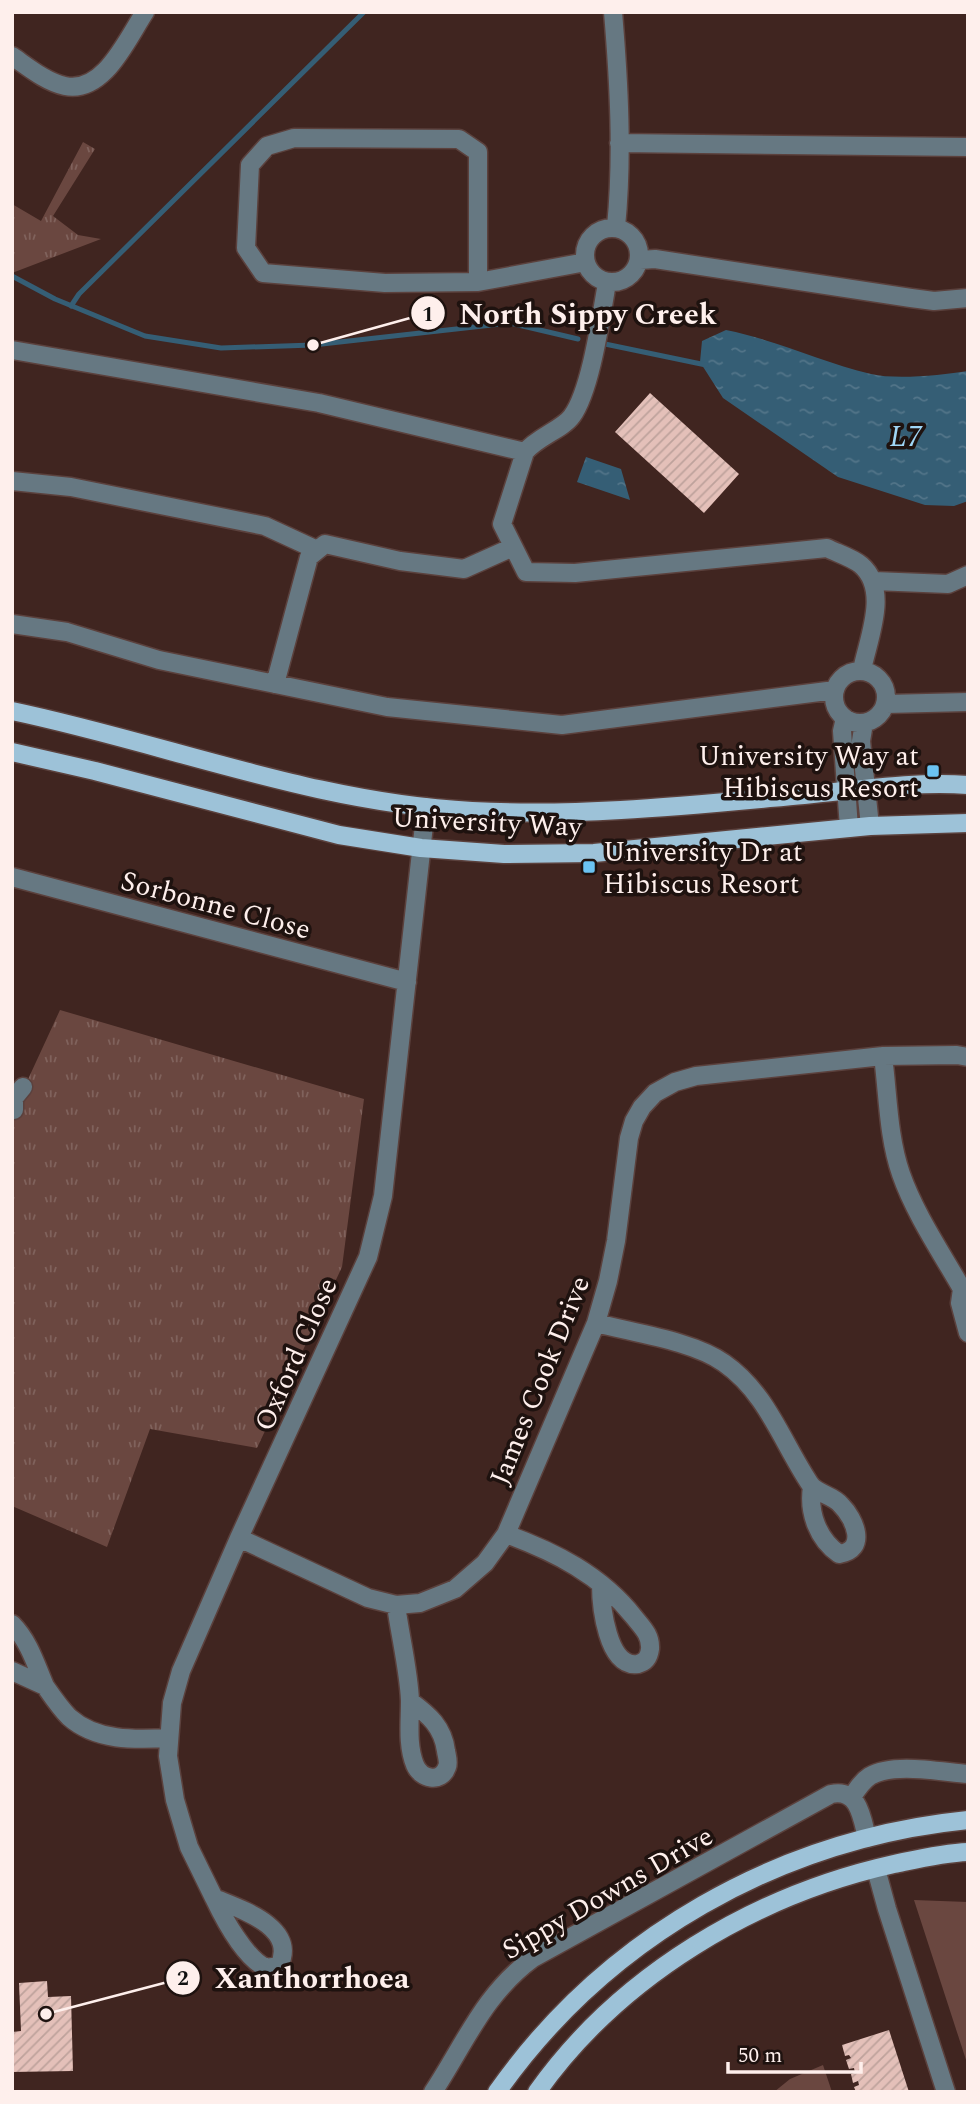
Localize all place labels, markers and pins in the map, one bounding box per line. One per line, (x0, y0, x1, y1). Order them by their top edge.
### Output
callout: North Sippy Creek (410, 288, 731, 339)
place label: University Way at Hibiscus Resort (698, 735, 919, 810)
marker: University Way at Hibiscus Resort (925, 763, 941, 779)
place label: University Dr at Hibiscus Resort (603, 831, 803, 906)
marker: University Dr at Hibiscus Resort (581, 859, 597, 875)
callout: Xanthorrhoea (165, 1952, 423, 2003)

